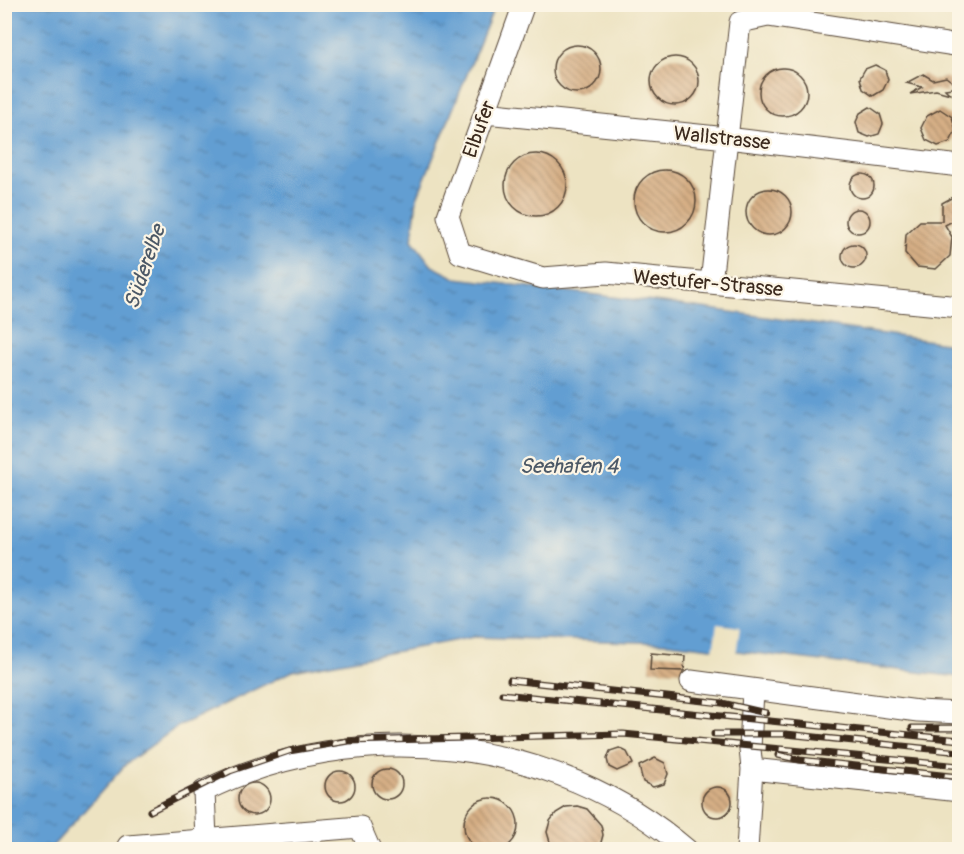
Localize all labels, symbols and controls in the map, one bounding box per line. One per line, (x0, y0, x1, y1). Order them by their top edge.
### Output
street label: Elbufer (457, 97, 501, 161)
street label: Wallstrasse (672, 120, 772, 156)
water label: Süderelbe (118, 219, 173, 313)
street label: Westufer-Strasse (632, 264, 784, 302)
water label: Seehafen 4 (520, 453, 619, 480)

